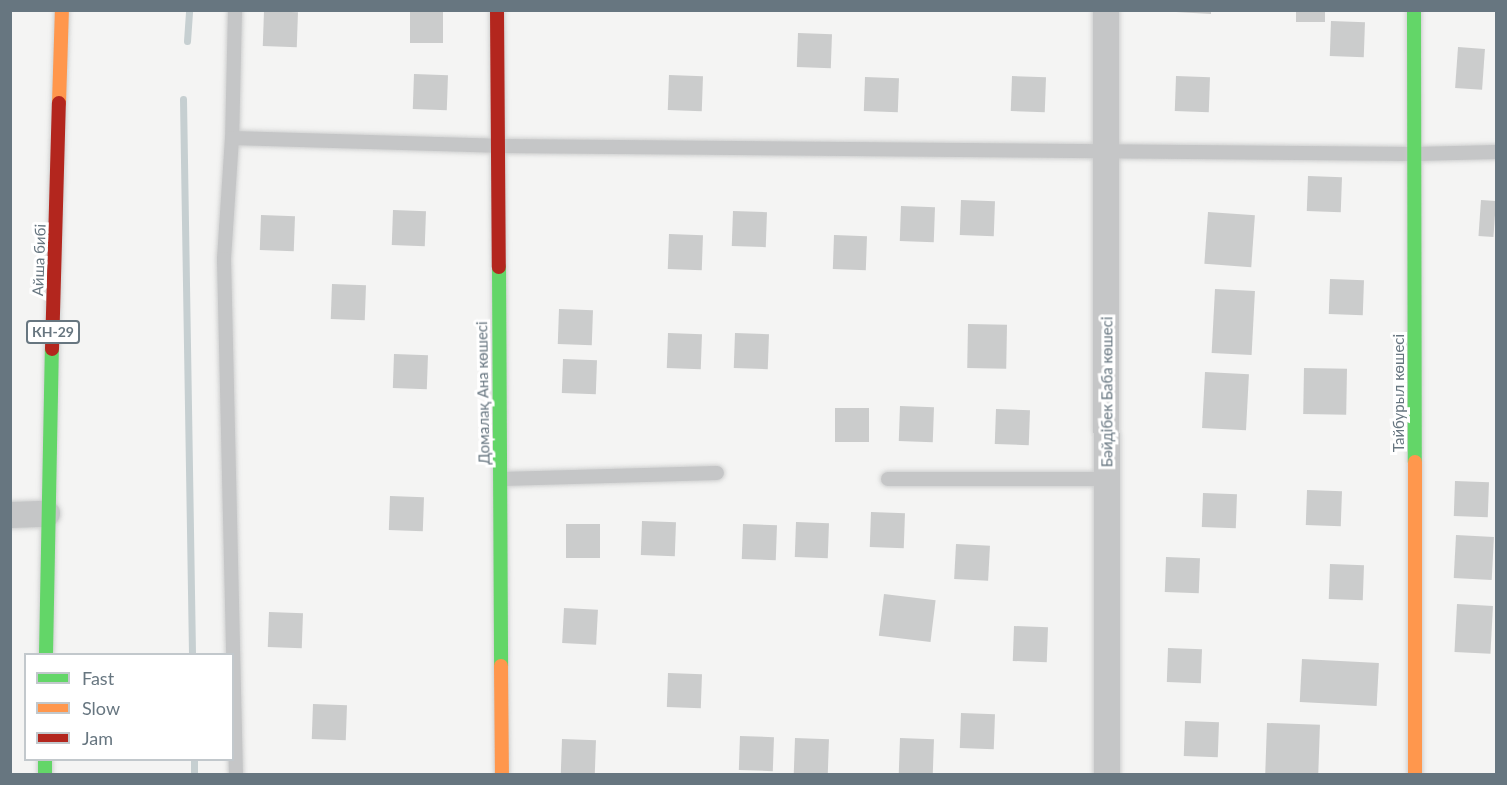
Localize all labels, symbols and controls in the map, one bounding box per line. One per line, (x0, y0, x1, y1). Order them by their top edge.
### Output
street label: Айша бибі (29, 224, 49, 296)
street label: Бәйдібек Баба көшесі (1098, 317, 1116, 467)
road number: КН-29 (26, 321, 80, 343)
street label: Домалақ Ана көшесі (473, 321, 493, 465)
street label: Тайбурыл көшесі (1390, 334, 1408, 452)
legend (24, 653, 234, 761)
text: Fast (82, 667, 114, 689)
text: Slow (82, 697, 120, 719)
text: Jam (82, 727, 113, 749)

